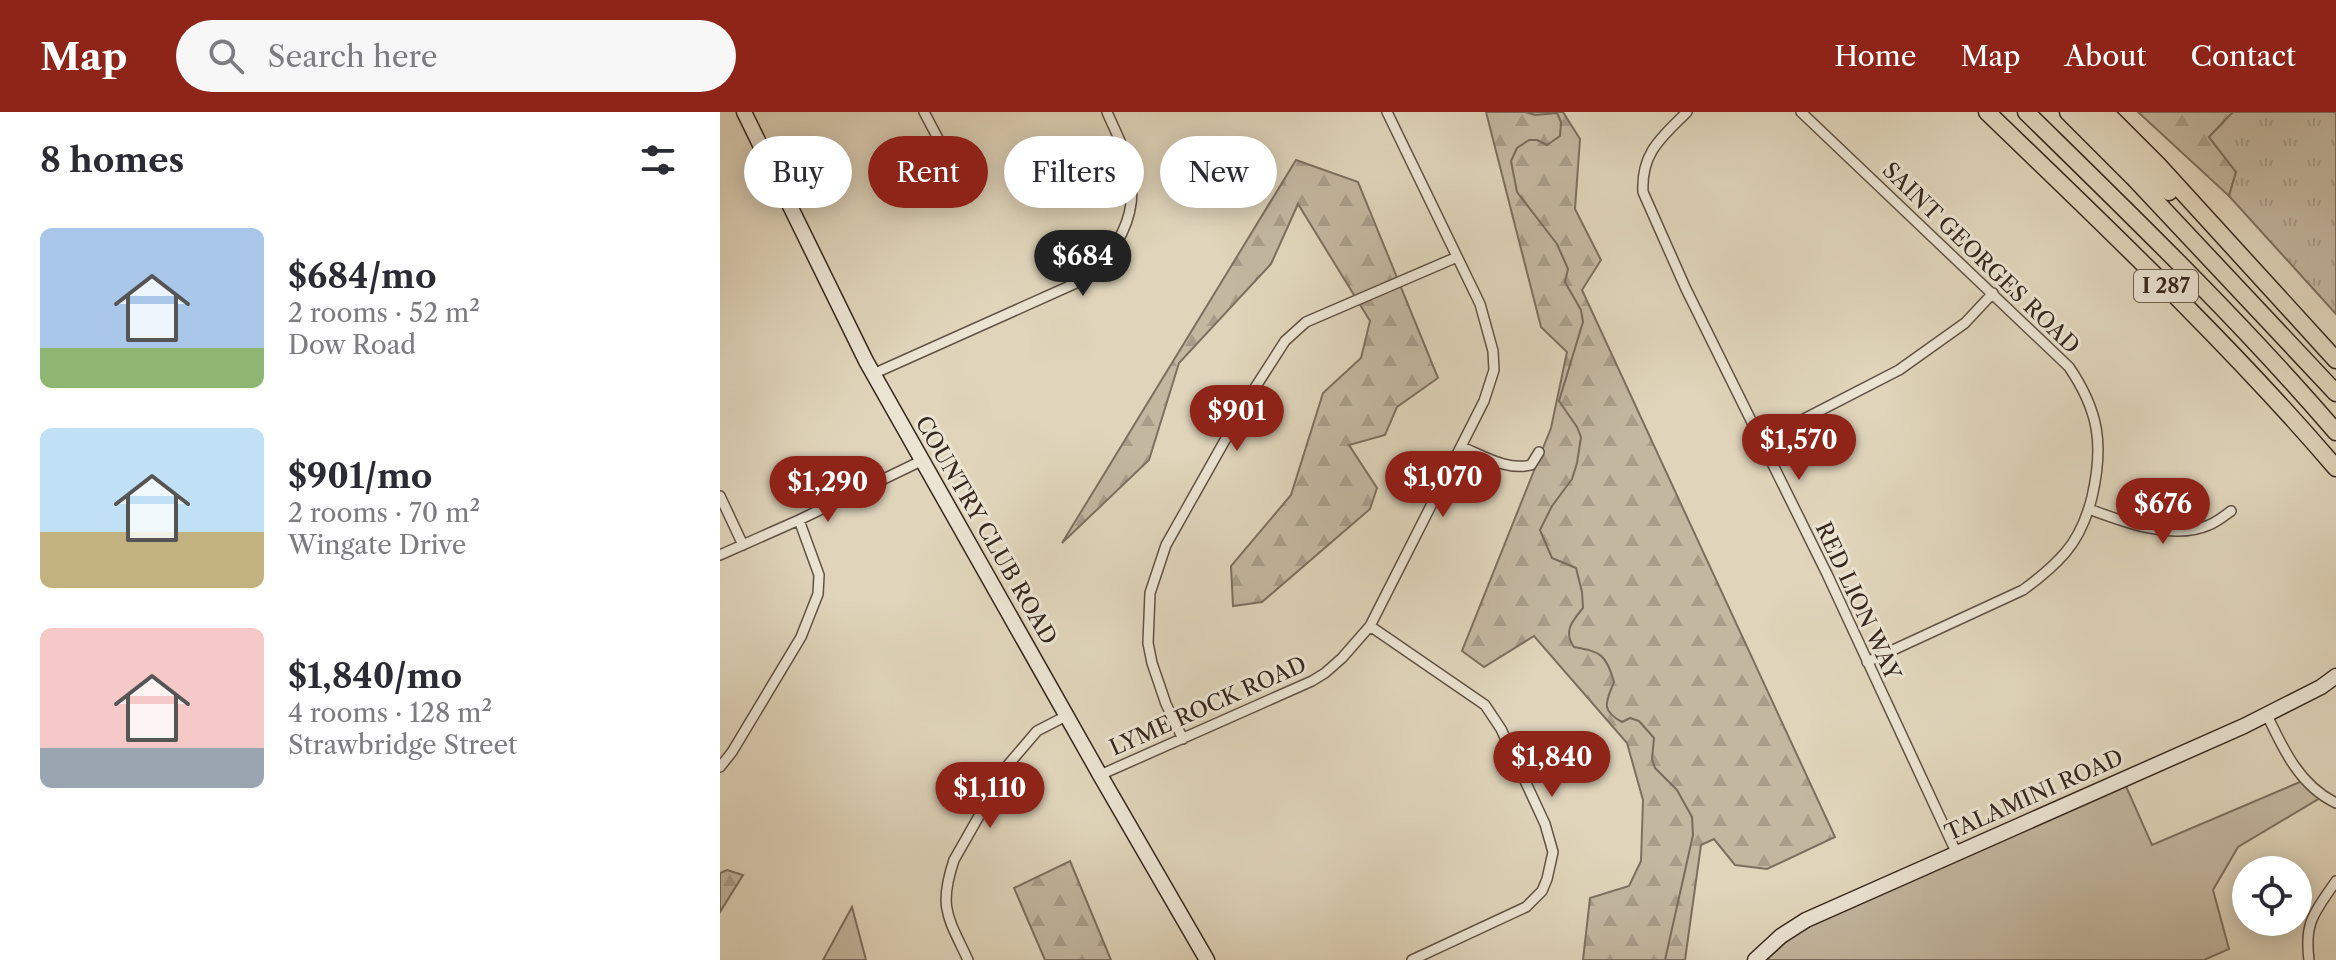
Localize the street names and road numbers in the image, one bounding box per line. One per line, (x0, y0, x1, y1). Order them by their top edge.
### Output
street label: SAINT GEORGES ROAD (1877, 157, 2085, 359)
road number: I 287 (2134, 270, 2198, 302)
street label: COUNTRY CLUB ROAD (909, 411, 1063, 649)
street label: RED LION WAY (1810, 518, 1907, 685)
street label: LYME ROCK ROAD (1105, 650, 1311, 762)
street label: TALAMINI ROAD (1941, 744, 2127, 846)

